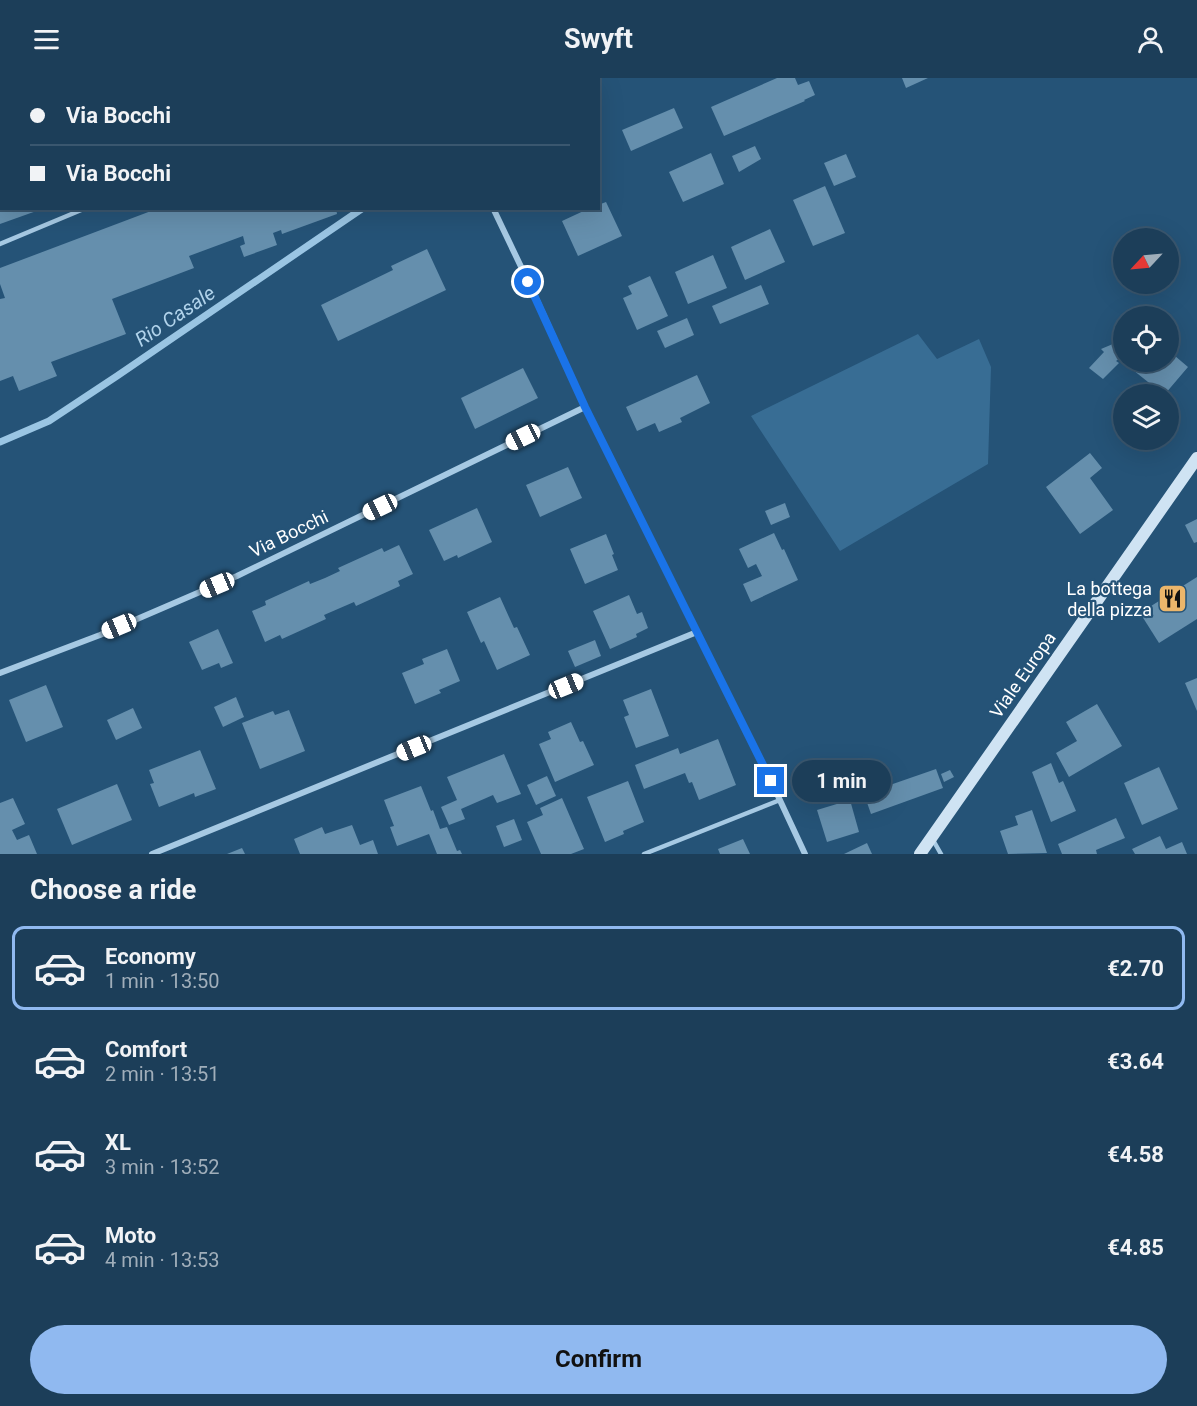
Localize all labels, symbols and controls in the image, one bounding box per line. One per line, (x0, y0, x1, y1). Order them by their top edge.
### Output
icon: menu (30, 23, 63, 56)
text: Swyft (564, 23, 633, 55)
icon: person (1134, 23, 1167, 56)
text: Via Bocchi (66, 103, 171, 128)
text: Via Bocchi (66, 161, 171, 186)
north arrow (1113, 228, 1179, 294)
map controls (1113, 228, 1179, 450)
route start (514, 268, 541, 295)
water label: Rio Casale (130, 280, 220, 352)
button: locate (1113, 306, 1179, 372)
button: layers (1113, 384, 1179, 450)
car (503, 421, 543, 453)
car (360, 491, 400, 523)
street label: Via Bocchi (246, 506, 331, 562)
car (197, 570, 237, 600)
place label: La bottega della pizza (1066, 578, 1152, 620)
restaurant icon: La bottega della pizza (1157, 583, 1189, 615)
car (99, 611, 139, 641)
street label: Viale Europa (985, 628, 1060, 722)
car (546, 671, 586, 701)
car (394, 733, 434, 763)
callout: 1 min (792, 760, 891, 802)
route end (757, 767, 784, 794)
text: 1 min (816, 769, 867, 793)
text: Choose a ride (30, 874, 196, 906)
icon: car (33, 941, 87, 995)
text: Economy (105, 944, 196, 969)
text: €2.70 (1107, 956, 1164, 981)
text: 1 min · 13:50 (105, 969, 220, 993)
icon: car (33, 1034, 87, 1088)
text: Comfort (105, 1037, 187, 1062)
text: €3.64 (1107, 1049, 1164, 1074)
text: 2 min · 13:51 (105, 1062, 220, 1086)
icon: car (33, 1127, 87, 1181)
text: XL (105, 1130, 131, 1155)
text: €4.58 (1107, 1142, 1164, 1167)
text: 3 min · 13:52 (105, 1155, 220, 1179)
icon: car (33, 1220, 87, 1274)
text: Moto (105, 1223, 156, 1248)
text: €4.85 (1107, 1235, 1164, 1260)
text: 4 min · 13:53 (105, 1248, 220, 1272)
button: Confirm (30, 1325, 1167, 1394)

